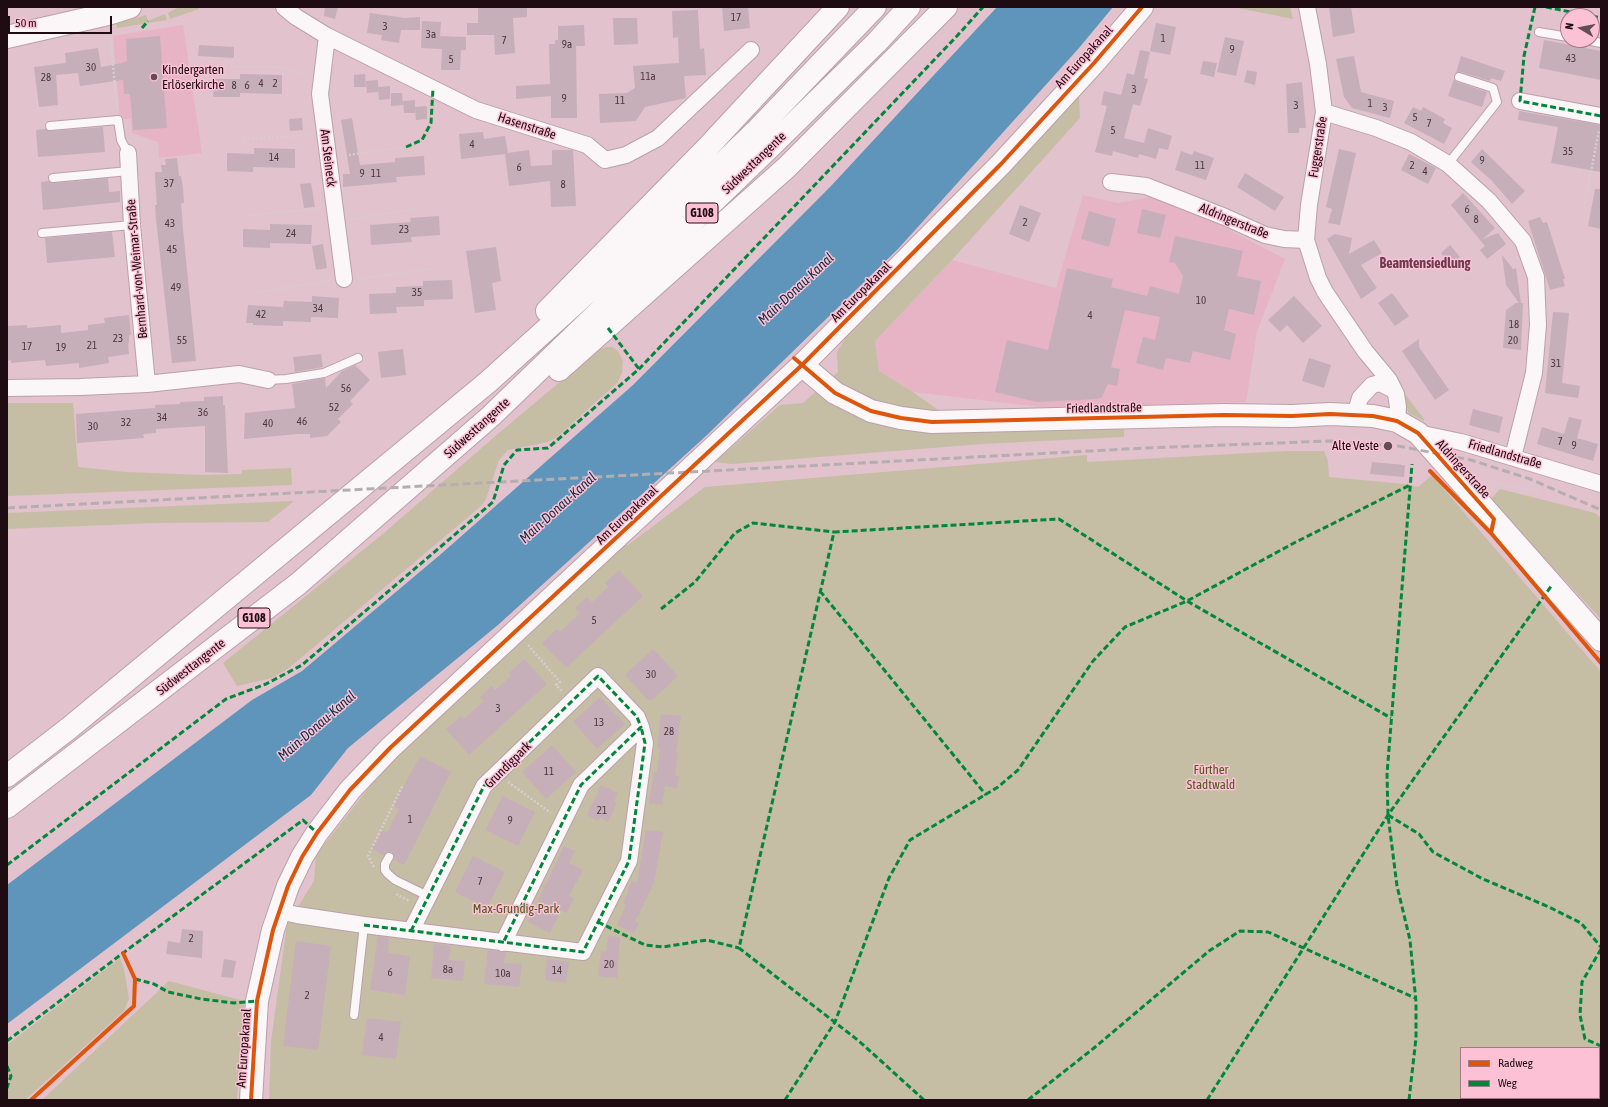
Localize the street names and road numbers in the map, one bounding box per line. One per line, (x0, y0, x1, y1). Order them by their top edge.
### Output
street label: Am Europakanal (1052, 22, 1116, 92)
street label: Hasenstraße (496, 109, 558, 143)
street label: Fuggerstraße (1305, 115, 1331, 179)
street label: Am Steineck (317, 128, 339, 188)
street label: Südwesttangente (719, 129, 789, 197)
street label: Bernhard-von-Weimar-Straße (123, 199, 151, 339)
street label: Aldringerstraße (1197, 200, 1271, 242)
road number: G108 (686, 203, 718, 223)
street label: Am Europakanal (828, 259, 894, 325)
street label: Südwesttangente (441, 394, 513, 462)
street label: Friedlandstraße (1066, 400, 1142, 416)
street label: Aldringerstraße (1432, 436, 1494, 502)
street label: Friedlandstraße (1466, 436, 1544, 472)
street label: Am Europakanal (593, 482, 661, 548)
road number: G108 (238, 608, 270, 628)
street label: Südwesttangente (154, 635, 228, 699)
street label: Grundigpark (481, 738, 535, 792)
street label: Am Europakanal (233, 1008, 255, 1088)

